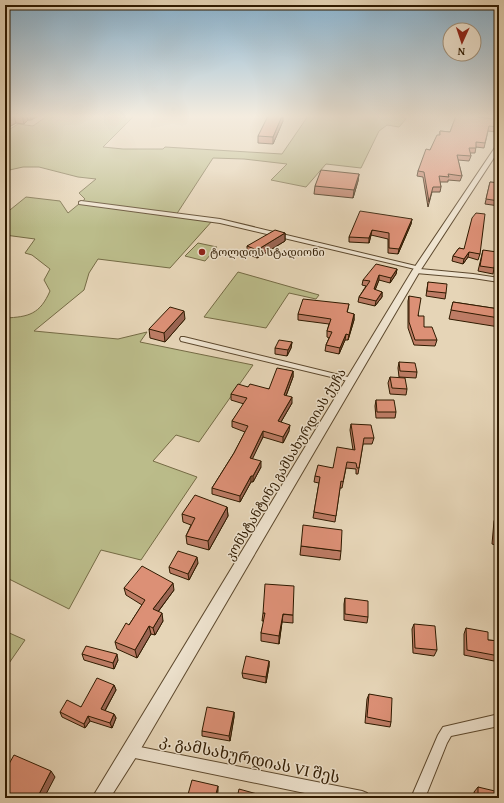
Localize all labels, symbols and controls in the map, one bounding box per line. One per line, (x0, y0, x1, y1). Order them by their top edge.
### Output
north arrow (442, 22, 482, 62)
text: N (457, 44, 466, 60)
place label: ტოლდოს სტადიონი (210, 244, 325, 260)
marker: ტოლდოს სტადიონი (197, 247, 207, 257)
street label: კონსტანტინე გამსახურდიას ქუჩა (220, 364, 351, 564)
street label: კ. გამსახურდიას VI შეს (158, 727, 342, 789)

